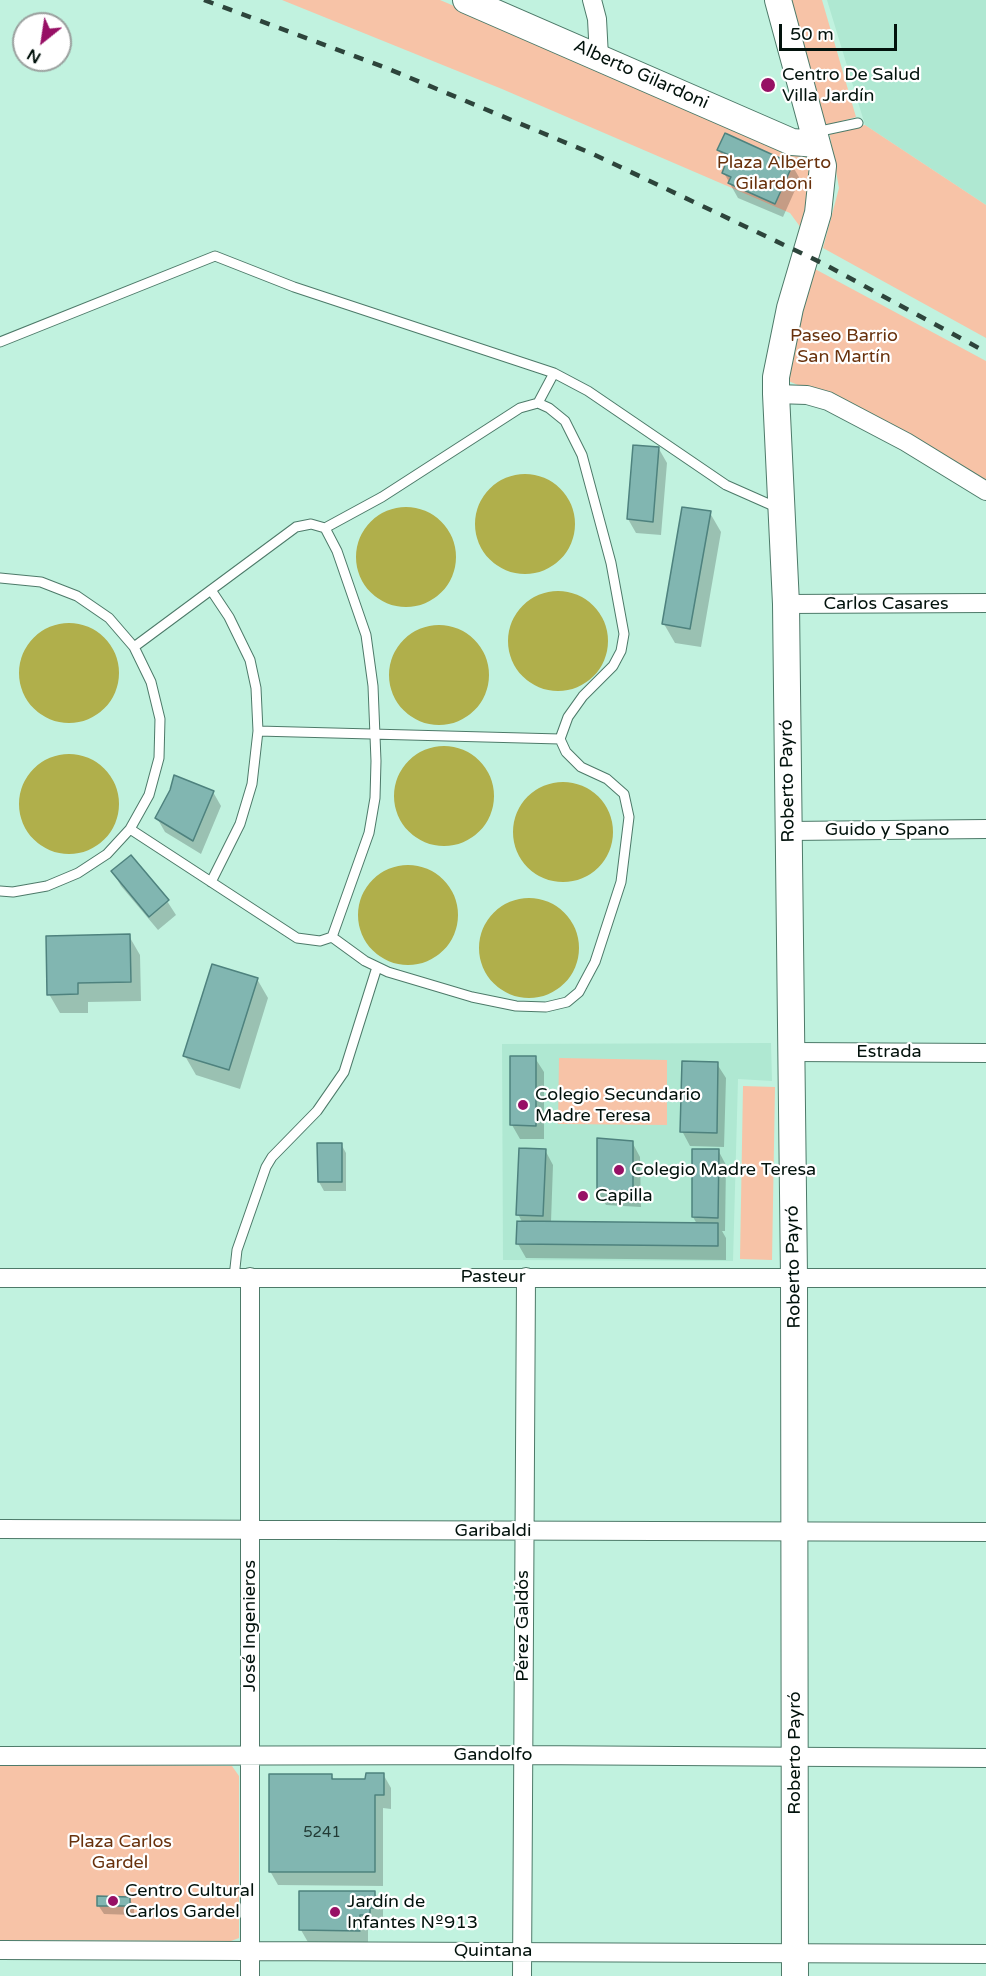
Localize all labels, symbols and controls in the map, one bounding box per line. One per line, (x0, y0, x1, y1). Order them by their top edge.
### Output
north arrow (12, 12, 72, 72)
scale bar (782, 12, 900, 50)
text: 50 m (790, 23, 834, 45)
street label: Alberto Gilardoni (570, 36, 712, 114)
text: N (23, 44, 45, 68)
place label: Centro De Salud Villa Jardín (782, 64, 920, 106)
marker: Centro De Salud Villa Jardín (759, 76, 777, 94)
park label: Plaza Alberto Gilardoni (717, 152, 831, 195)
park label: Paseo Barrio San Martín (790, 325, 898, 368)
street label: Carlos Casares (823, 593, 949, 615)
street label: Roberto Payró (776, 719, 800, 843)
street label: Guido y Spano (825, 819, 949, 841)
street label: Estrada (856, 1041, 922, 1063)
place label: Colegio Secundario Madre Teresa (535, 1084, 701, 1126)
marker: Colegio Secundario Madre Teresa (516, 1098, 530, 1112)
place label: Colegio Madre Teresa (631, 1159, 816, 1181)
marker: Colegio Madre Teresa (612, 1163, 626, 1177)
place label: Capilla (595, 1185, 653, 1207)
marker: Capilla (576, 1189, 590, 1203)
street label: Roberto Payró (782, 1205, 806, 1329)
street label: Pasteur (460, 1266, 526, 1288)
street label: Garibaldi (455, 1520, 531, 1542)
street label: José Ingenieros (239, 1560, 261, 1692)
street label: Pérez Galdós (512, 1570, 534, 1682)
street label: Roberto Payró (784, 1691, 806, 1815)
street label: Gandolfo (454, 1744, 532, 1766)
house number: 5241 (303, 1824, 341, 1842)
park label: Plaza Carlos Gardel (68, 1831, 172, 1874)
place label: Centro Cultural Carlos Gardel (125, 1880, 254, 1922)
place label: Jardín de Infantes Nº913 (347, 1891, 478, 1934)
marker: Centro Cultural Carlos Gardel (106, 1894, 120, 1908)
marker: Jardín de Infantes Nº913 (328, 1905, 342, 1919)
street label: Quintana (454, 1940, 532, 1962)

